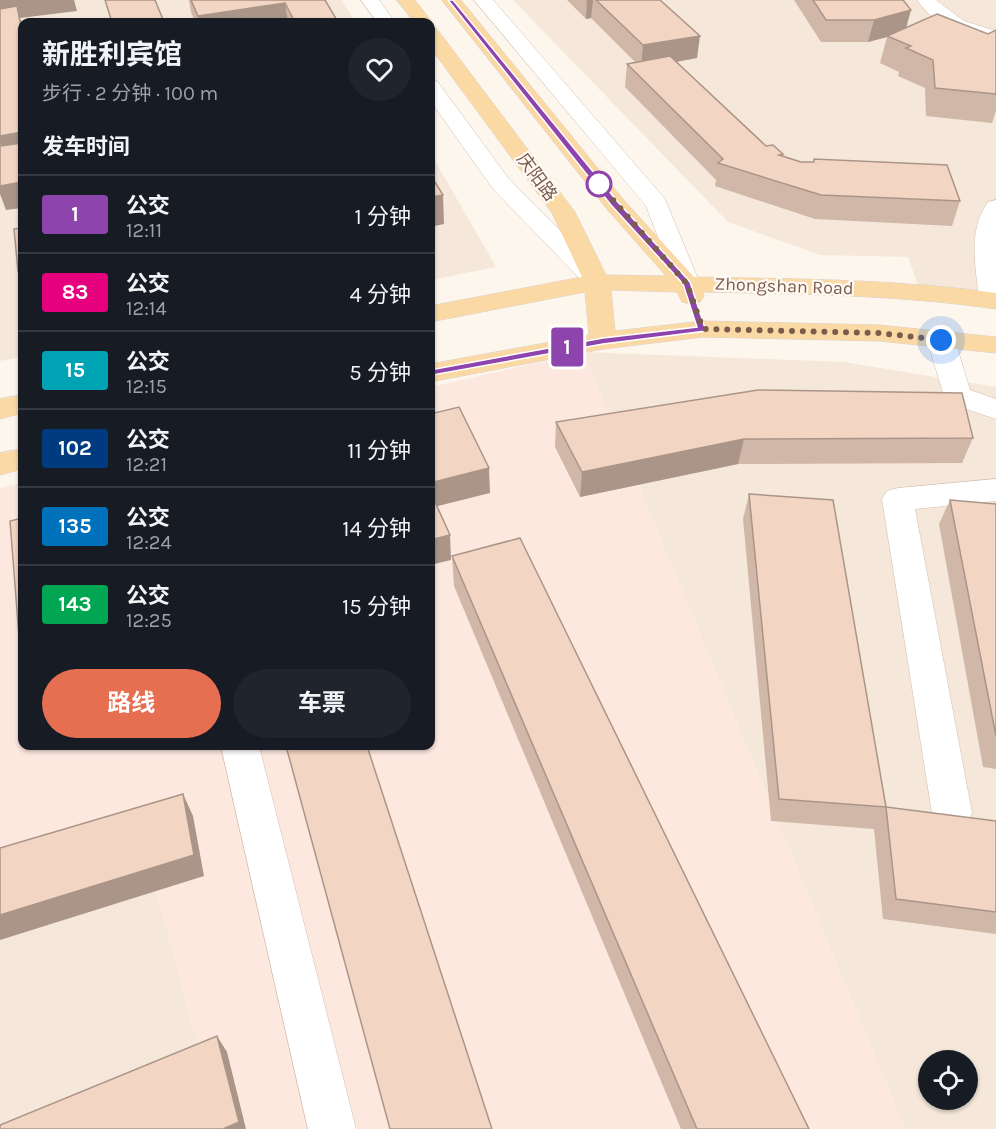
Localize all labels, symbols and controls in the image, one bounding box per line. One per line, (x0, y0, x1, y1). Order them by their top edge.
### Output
text: 新胜利宾馆 (42, 38, 182, 71)
button: heart (348, 38, 411, 101)
text: 步行 · 2 分钟 · 100 m (42, 82, 218, 105)
text: 发车时间 (42, 134, 130, 160)
street label: 庆阳路 (512, 149, 562, 205)
unlabelled marker (586, 171, 612, 197)
text: 公交 (126, 193, 170, 219)
text: 1 (71, 202, 79, 226)
text: 1 分钟 (355, 204, 411, 230)
text: 12:11 (126, 219, 162, 242)
text: 公交 (126, 271, 170, 297)
street label: Zhongshan Road (714, 273, 854, 299)
text: 83 (62, 280, 88, 304)
text: 4 分钟 (349, 282, 411, 308)
text: 12:14 (126, 297, 167, 320)
your location (926, 325, 956, 355)
line badge: 1 (548, 328, 586, 366)
text: 1 (563, 335, 571, 359)
text: 公交 (126, 349, 170, 375)
text: 15 (65, 358, 85, 382)
text: 5 分钟 (349, 360, 411, 386)
text: 12:15 (126, 375, 167, 398)
text: 公交 (126, 427, 170, 453)
text: 102 (58, 436, 92, 460)
text: 11 分钟 (347, 438, 411, 464)
text: 12:21 (126, 453, 167, 476)
text: 公交 (126, 505, 170, 531)
text: 135 (59, 514, 91, 538)
text: 14 分钟 (342, 516, 411, 542)
text: 12:24 (126, 531, 172, 554)
text: 公交 (126, 583, 170, 609)
text: 143 (58, 592, 92, 616)
text: 15 分钟 (342, 594, 411, 620)
text: 12:25 (126, 609, 172, 632)
button: 路线 (42, 669, 221, 738)
button: 车票 (233, 669, 411, 738)
map controls (918, 1050, 978, 1110)
button: locate (918, 1050, 978, 1110)

